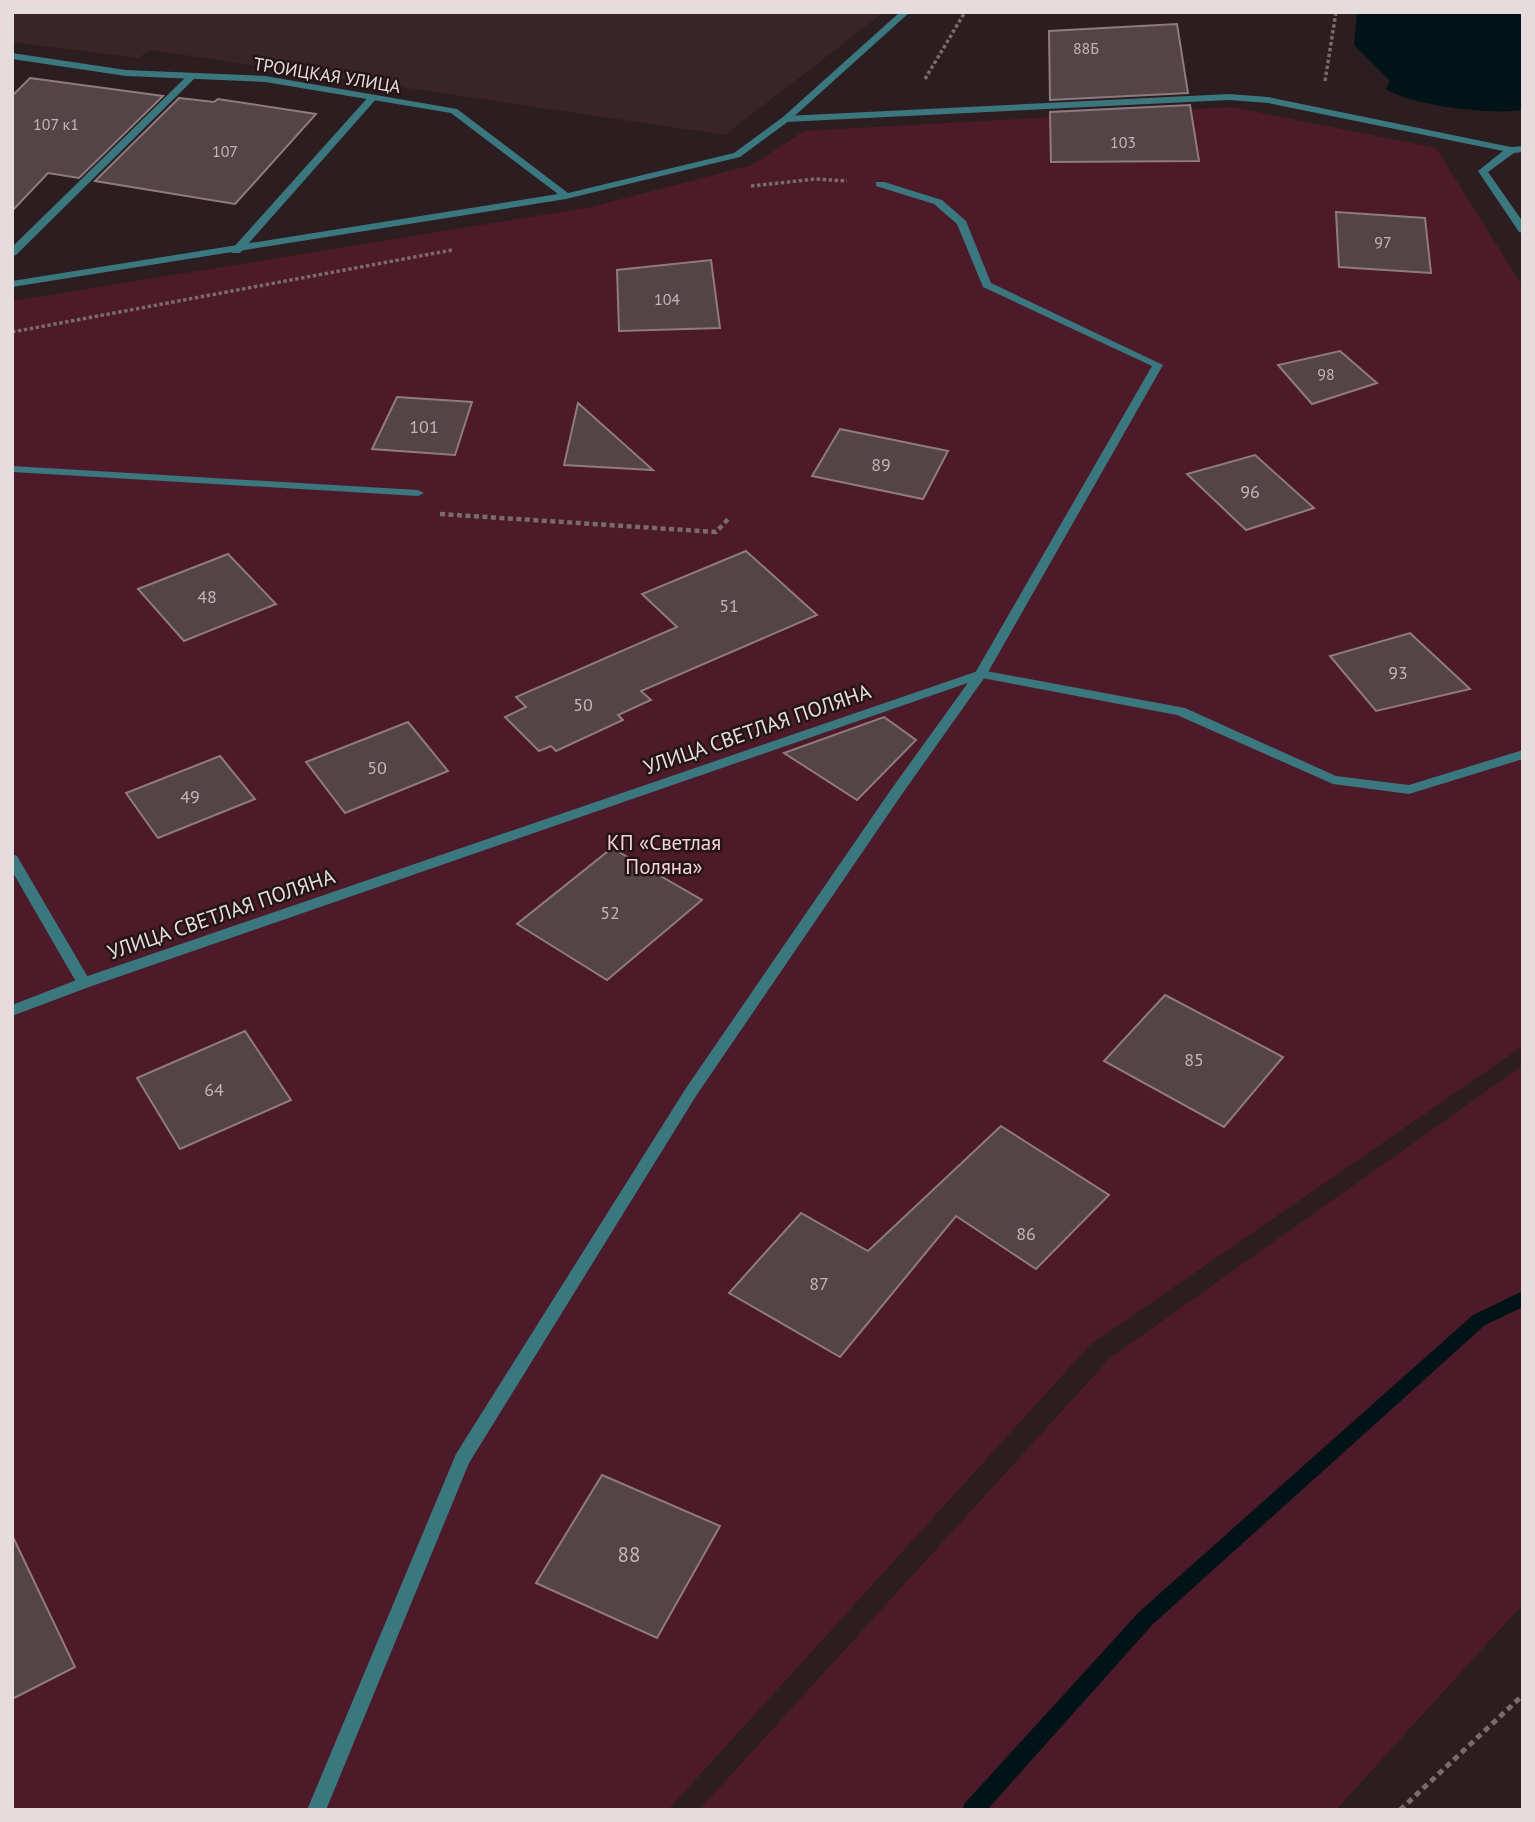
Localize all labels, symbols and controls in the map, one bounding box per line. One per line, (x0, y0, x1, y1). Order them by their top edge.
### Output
house number: 88Б (1073, 38, 1099, 58)
street label: ТРОИЦКАЯ УЛИЦА (252, 52, 403, 98)
house number: 107 к1 (33, 114, 79, 134)
house number: 103 (1110, 132, 1136, 152)
house number: 107 (212, 141, 238, 161)
house number: 97 (1374, 232, 1392, 252)
house number: 104 (654, 289, 680, 309)
house number: 98 (1317, 364, 1335, 384)
house number: 101 (409, 415, 439, 438)
house number: 89 (871, 453, 891, 476)
house number: 96 (1240, 480, 1260, 503)
house number: 48 (197, 585, 217, 608)
house number: 51 (719, 594, 739, 617)
house number: 93 (1388, 661, 1408, 684)
street label: УЛИЦА СВЕТЛАЯ ПОЛЯНА (640, 677, 875, 781)
house number: 50 (573, 693, 593, 716)
house number: 50 (367, 756, 387, 779)
house number: 49 (180, 785, 200, 808)
park label: КП «Светлая Поляна» (607, 829, 721, 880)
street label: УЛИЦА СВЕТЛАЯ ПОЛЯНА (104, 862, 339, 966)
house number: 52 (600, 901, 620, 924)
house number: 85 (1184, 1048, 1204, 1071)
house number: 64 (204, 1078, 224, 1101)
house number: 86 (1016, 1222, 1036, 1245)
house number: 87 (809, 1272, 829, 1295)
house number: 88 (618, 1541, 640, 1568)

